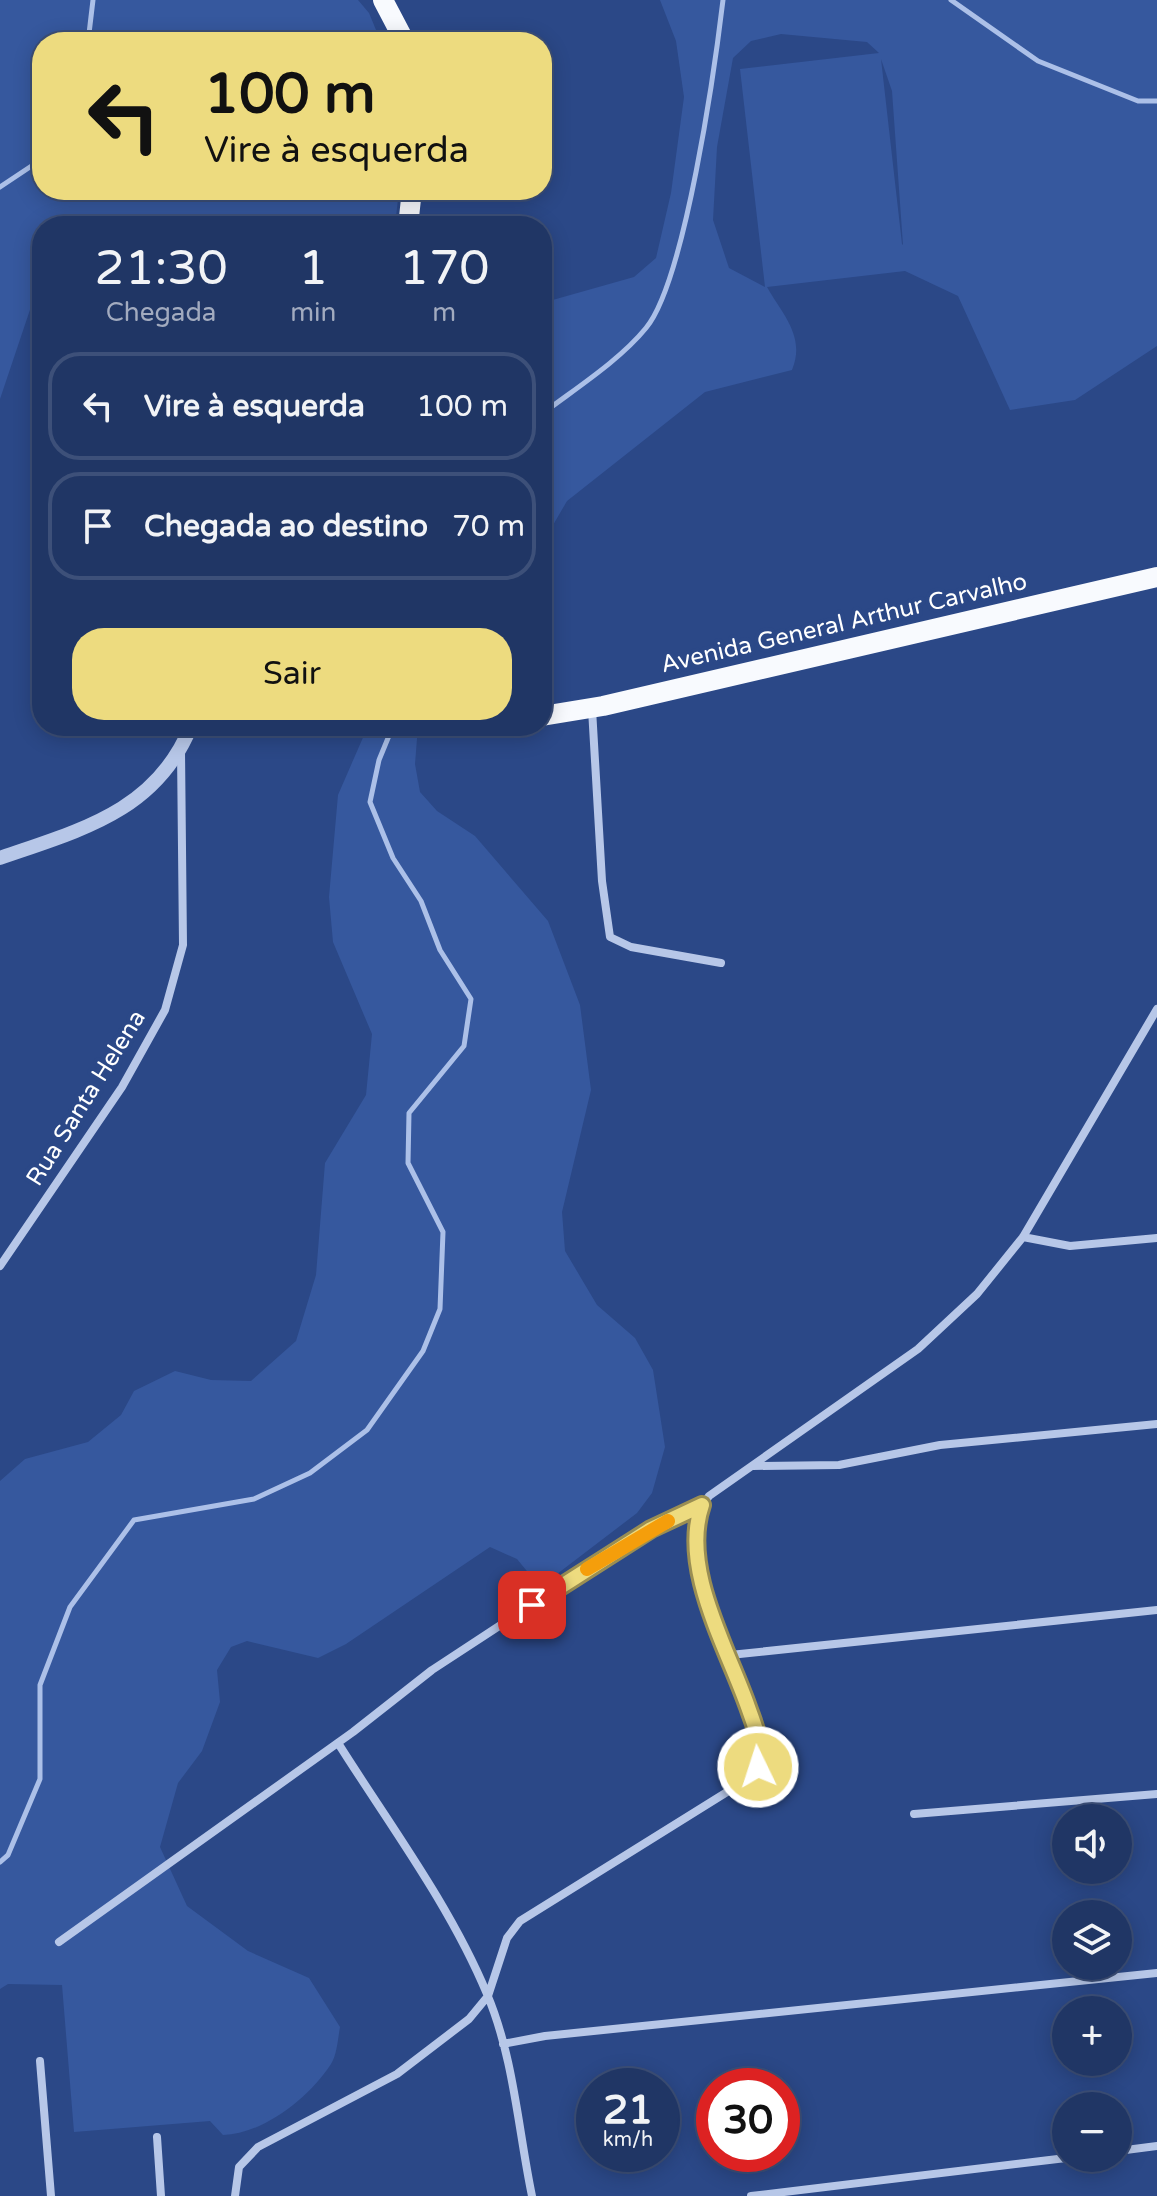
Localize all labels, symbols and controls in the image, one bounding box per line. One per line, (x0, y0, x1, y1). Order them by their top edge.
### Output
text: 100 m (204, 61, 375, 128)
icon: left (72, 64, 176, 168)
text: Vire à esquerda (204, 129, 469, 172)
text: 21:30 (95, 240, 228, 298)
text: 1 (298, 240, 328, 298)
text: 170 (399, 240, 489, 298)
text: Chegada (106, 297, 216, 328)
text: min (290, 297, 336, 328)
text: m (432, 297, 456, 328)
icon: left (76, 384, 120, 428)
text: Vire à esquerda (144, 388, 365, 425)
text: 100 m (416, 388, 508, 425)
icon: arrive (76, 504, 120, 548)
text: Chegada ao destino (144, 508, 428, 545)
text: 70 m (452, 508, 525, 545)
street label: Avenida General Arthur Carvalho (658, 567, 1030, 679)
button: Sair (72, 628, 512, 720)
street label: Rua Santa Helena (20, 1005, 152, 1191)
pin (498, 1571, 566, 1639)
icon: arrive (510, 1583, 554, 1627)
position arrow (716, 1725, 800, 1809)
map controls (1052, 1804, 1132, 2172)
button: sound (1052, 1804, 1132, 1884)
button: layers (1052, 1900, 1132, 1980)
button: + (1052, 1996, 1132, 2076)
speed limit sign: 30 (696, 2068, 800, 2172)
text: 21 (603, 2086, 653, 2134)
button: − (1052, 2092, 1132, 2172)
text: km/h (603, 2128, 653, 2152)

